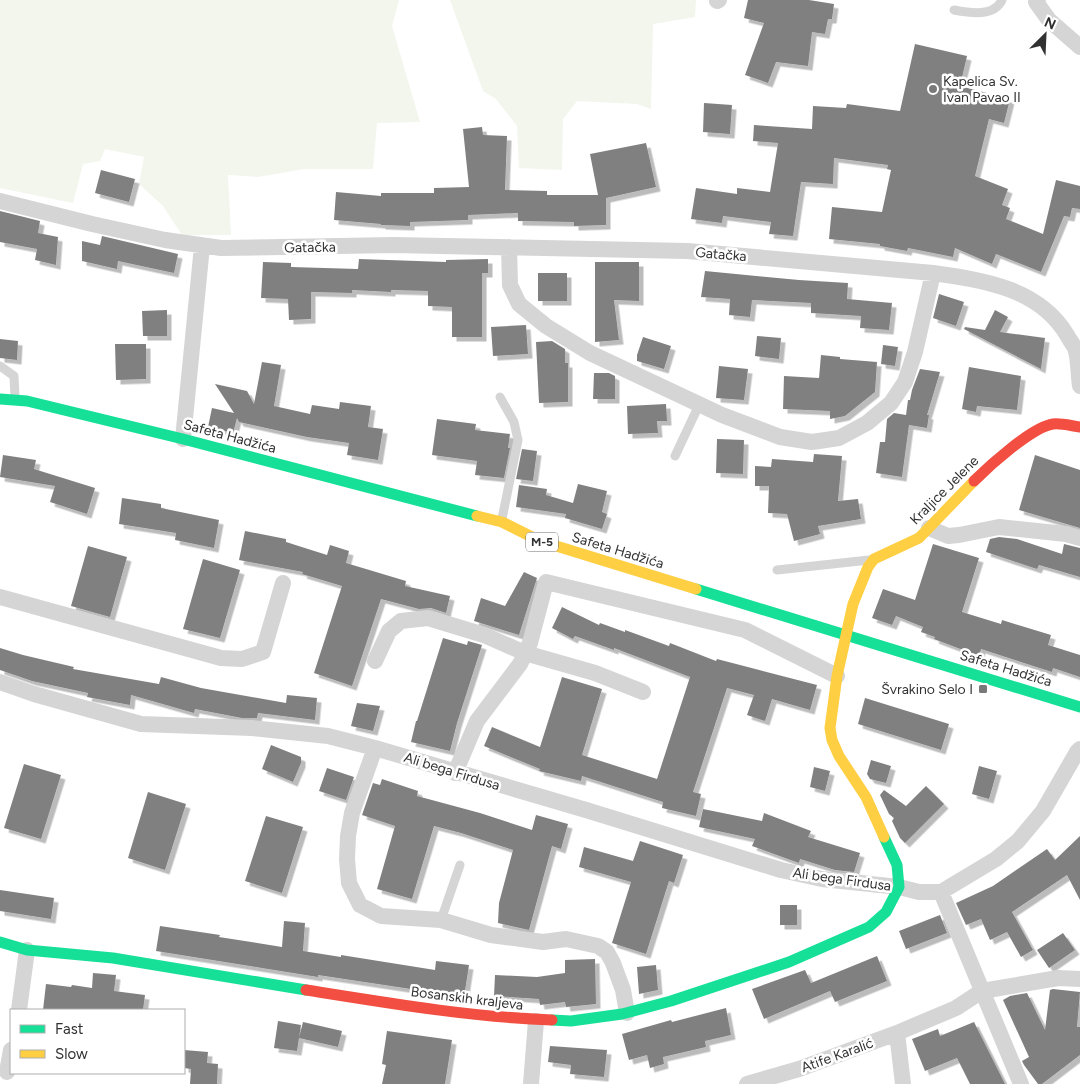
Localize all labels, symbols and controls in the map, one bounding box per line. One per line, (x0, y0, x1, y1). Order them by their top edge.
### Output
north arrow (1020, 10, 1070, 60)
text: N (1042, 14, 1058, 34)
place label: Kapelica Sv. Ivan Pavao II (943, 73, 1021, 106)
marker: Kapelica Sv. Ivan Pavao II (927, 83, 939, 95)
street label: Gatačka (284, 239, 336, 256)
street label: Gatačka (695, 244, 747, 265)
street label: Safeta Hadžića (182, 416, 278, 457)
street label: Kraljice Jelene (906, 452, 982, 528)
street label: Safeta Hadžića (570, 528, 666, 573)
road number: M-5 (526, 532, 558, 552)
street label: Safeta Hadžića (958, 646, 1054, 691)
place label: Švrakino Selo I (881, 681, 973, 698)
marker: Švrakino Selo I (977, 683, 989, 695)
street label: Ali bega Firdusa (402, 749, 502, 794)
street label: Ali bega Firdusa (792, 864, 892, 895)
street label: Bosanskih kraljeva (410, 983, 524, 1014)
legend (10, 1009, 185, 1074)
text: Fast (55, 1020, 84, 1038)
street label: Atife Karalić (799, 1034, 876, 1076)
text: Slow (55, 1045, 88, 1063)

